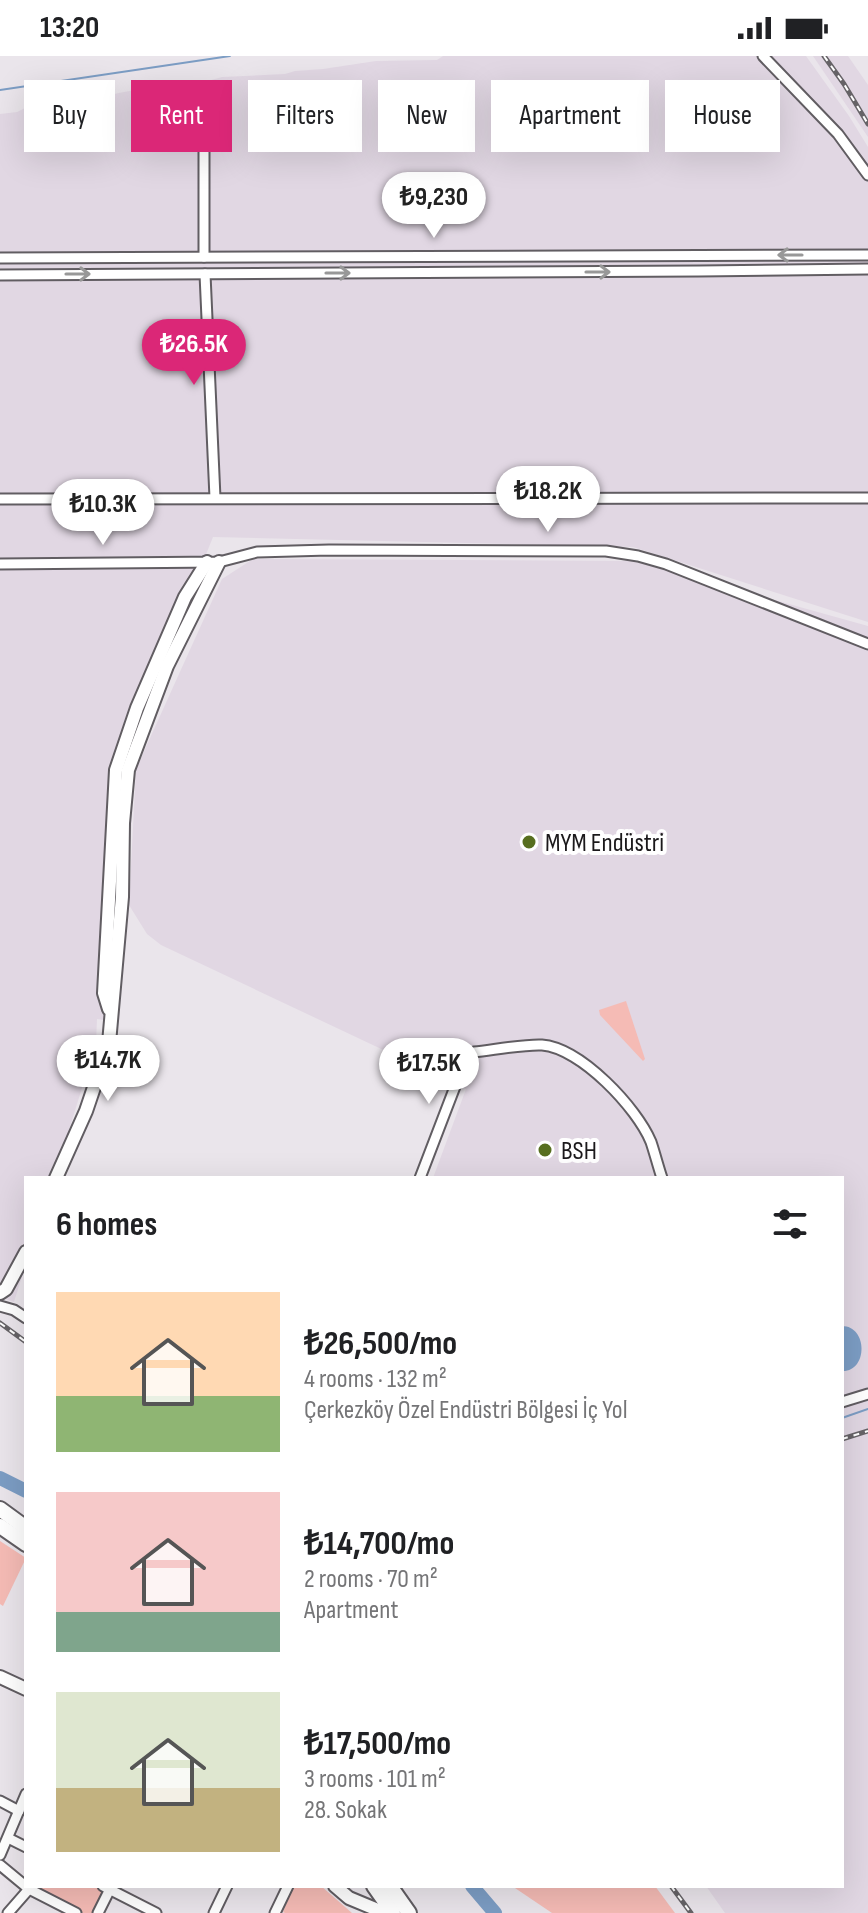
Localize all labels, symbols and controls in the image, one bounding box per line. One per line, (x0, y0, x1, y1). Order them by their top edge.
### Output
text: 13:20 (40, 10, 99, 46)
chip: Buy (24, 80, 115, 152)
chip: Rent (131, 80, 232, 152)
chip: Filters (248, 80, 362, 152)
chip: New (378, 80, 475, 152)
chip: Apartment (491, 80, 649, 152)
chip: House (665, 80, 780, 152)
pin: ₺9,230 (369, 172, 499, 240)
text: ₺9,230 (400, 182, 468, 213)
one-way arrow (777, 247, 804, 263)
one-way arrow (584, 264, 611, 280)
one-way arrow (324, 265, 351, 281)
one-way arrow (64, 266, 91, 282)
pin: ₺26.5K (129, 319, 259, 387)
text: ₺26.5K (160, 329, 228, 360)
pin: ₺18.2K (483, 466, 613, 534)
text: ₺18.2K (514, 476, 582, 507)
pin: ₺10.3K (38, 479, 168, 547)
text: ₺10.3K (69, 489, 137, 520)
place label: MYM Endüstri (545, 828, 664, 859)
marker: MYM Endüstri (520, 833, 538, 851)
pin: ₺14.7K (43, 1035, 173, 1103)
pin: ₺17.5K (364, 1038, 494, 1106)
text: ₺14.7K (75, 1045, 141, 1076)
text: ₺17.5K (397, 1048, 461, 1079)
place label: BSH (561, 1136, 597, 1167)
marker: BSH (536, 1141, 554, 1159)
icon: filters (768, 1202, 812, 1246)
text: 6 homes (56, 1204, 157, 1245)
text: ₺26,500/mo (304, 1323, 457, 1364)
icon: home (120, 1324, 216, 1420)
text: 4 rooms · 132 m² (304, 1364, 447, 1395)
text: Çerkezköy Özel Endüstri Bölgesi İç Yol (304, 1395, 627, 1426)
text: ₺14,700/mo (304, 1523, 454, 1564)
icon: home (120, 1524, 216, 1620)
text: 2 rooms · 70 m² (304, 1564, 438, 1595)
text: Apartment (304, 1595, 398, 1626)
text: ₺17,500/mo (304, 1723, 451, 1764)
icon: home (120, 1724, 216, 1820)
text: 3 rooms · 101 m² (304, 1764, 446, 1795)
text: 28. Sokak (304, 1795, 387, 1826)

